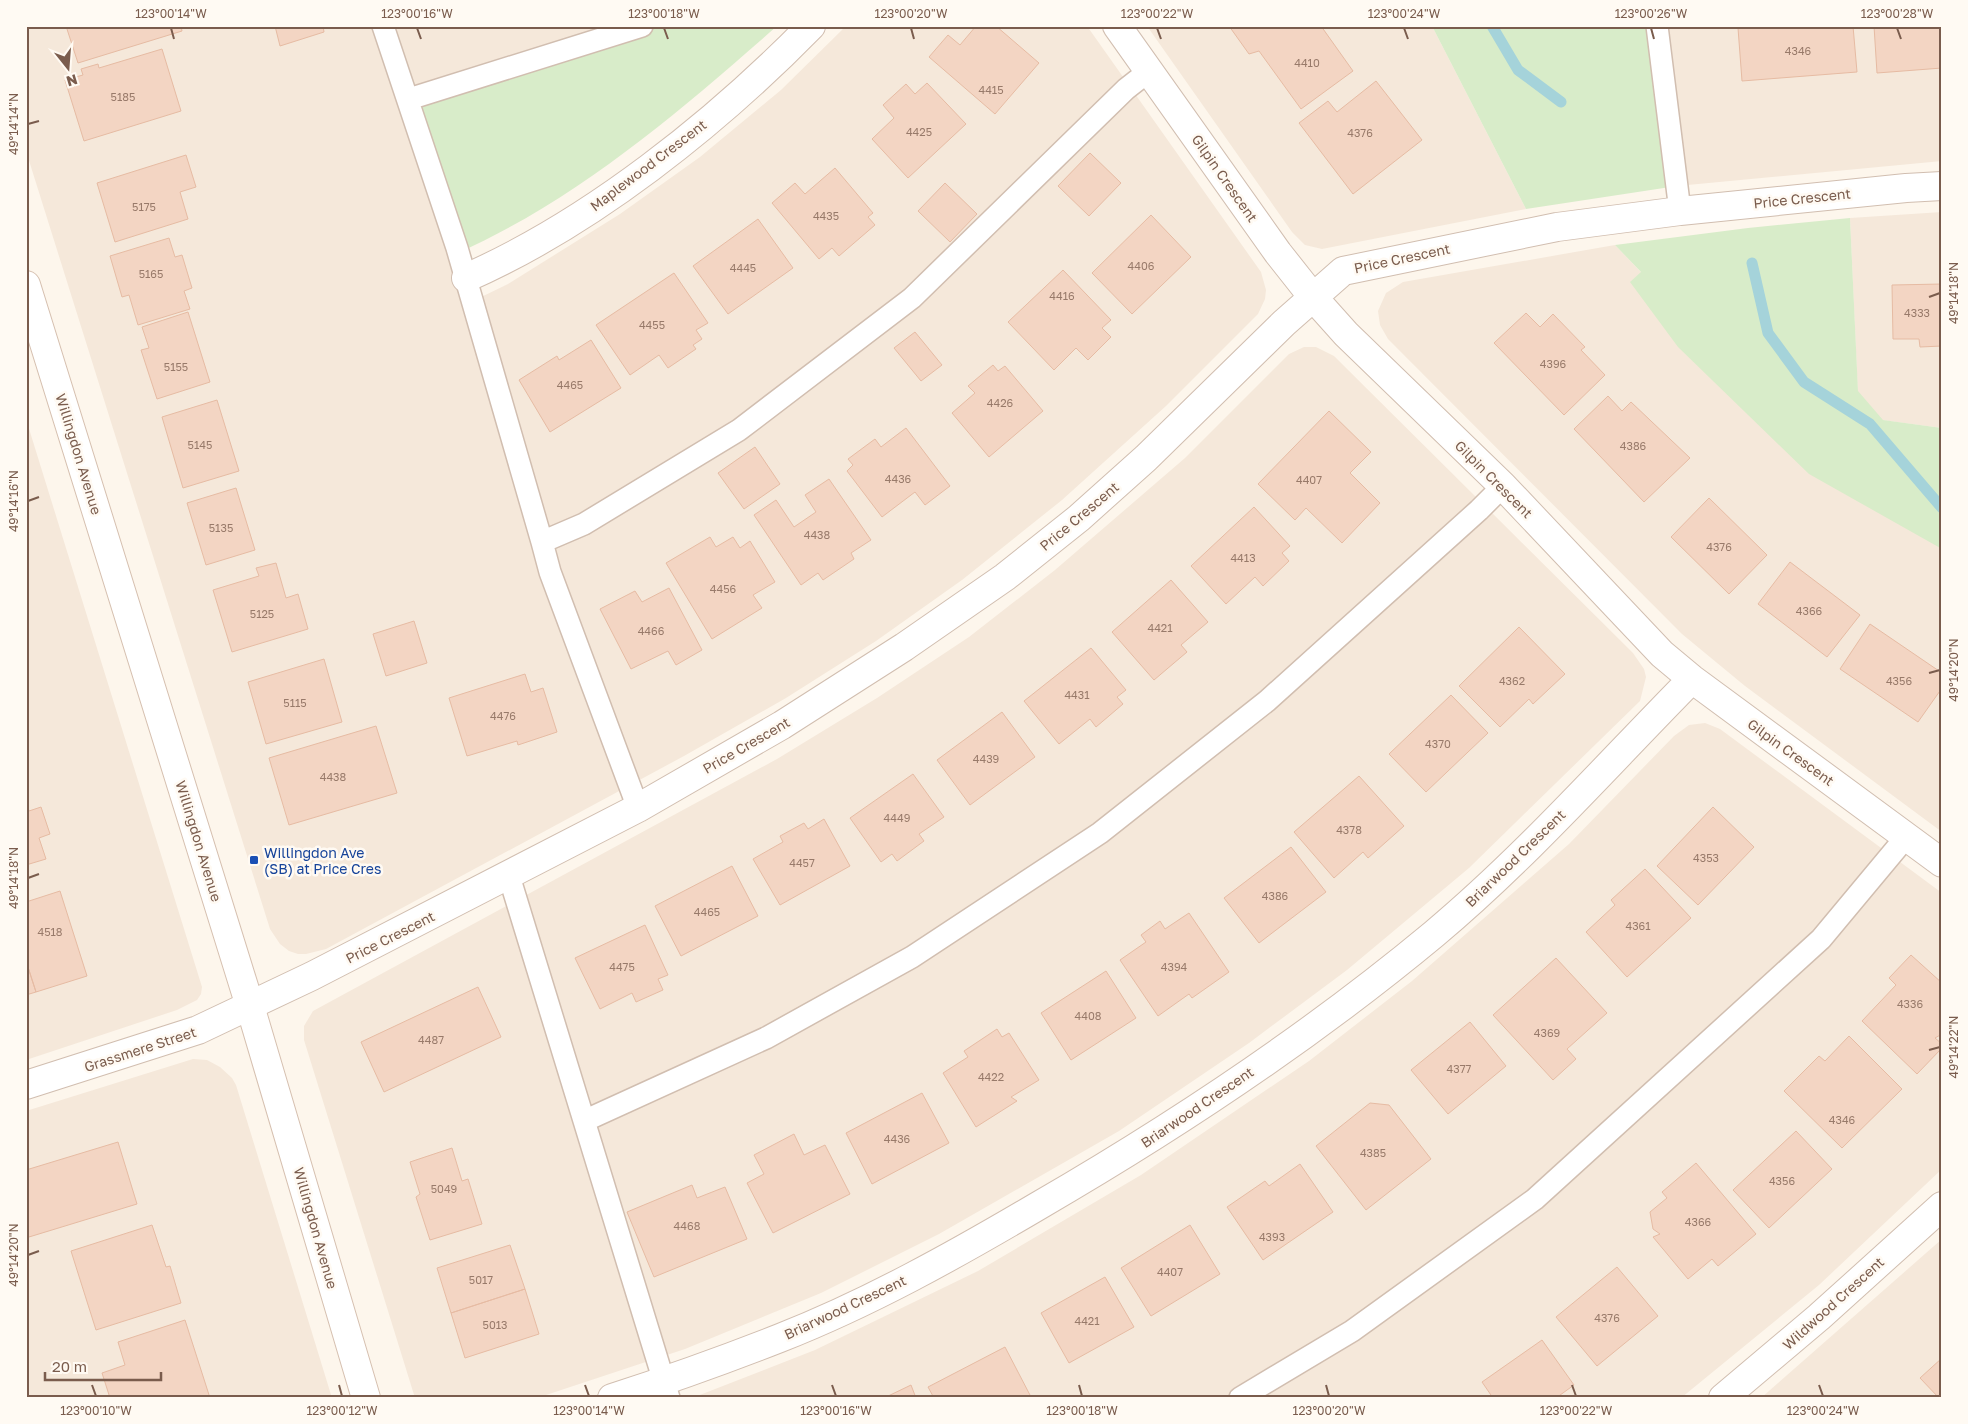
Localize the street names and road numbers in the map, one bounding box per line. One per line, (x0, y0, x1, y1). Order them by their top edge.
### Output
street label: Maplewood Crescent (586, 116, 710, 214)
street label: Gilpin Crescent (1189, 131, 1261, 225)
street label: Price Crescent (1752, 184, 1852, 212)
street label: Price Crescent (1352, 240, 1452, 276)
street label: Willingdon Avenue (52, 391, 106, 517)
street label: Gilpin Crescent (1452, 437, 1536, 521)
street label: Price Crescent (1036, 478, 1122, 554)
street label: Price Crescent (699, 713, 793, 777)
street label: Gilpin Crescent (1744, 715, 1838, 789)
street label: Willingdon Avenue (172, 778, 226, 904)
street label: Briarwood Crescent (1461, 806, 1569, 910)
street label: Price Crescent (343, 907, 437, 967)
street label: Grassmere Street (82, 1023, 198, 1075)
street label: Briarwood Crescent (1137, 1063, 1257, 1151)
street label: Willingdon Avenue (291, 1165, 341, 1291)
street label: Wildwood Crescent (1779, 1253, 1887, 1353)
street label: Briarwood Crescent (781, 1271, 909, 1343)

